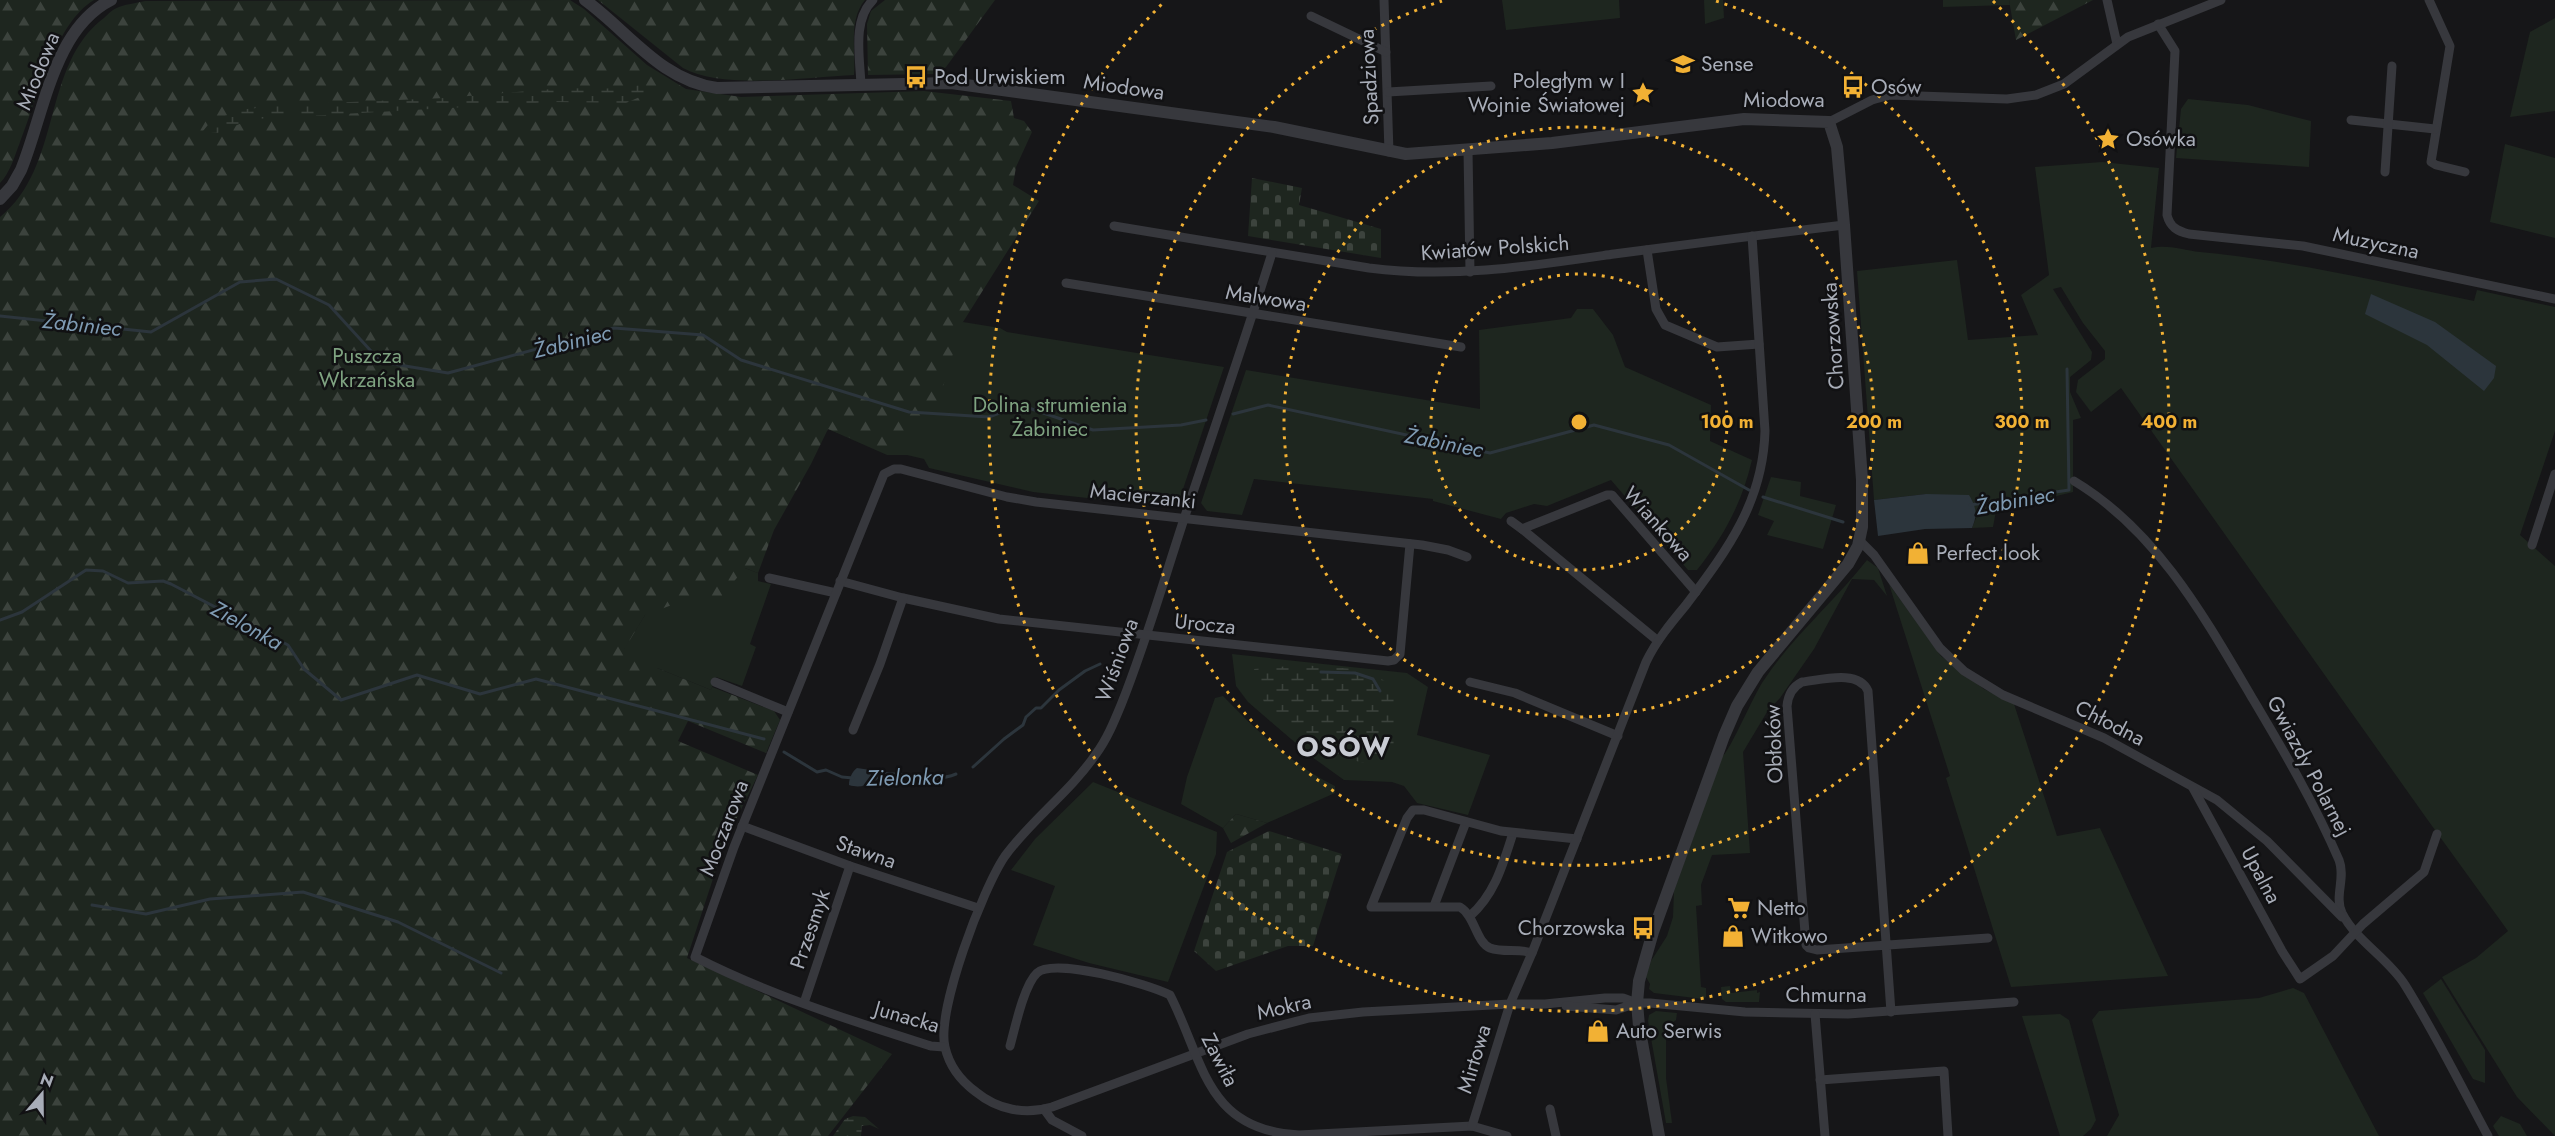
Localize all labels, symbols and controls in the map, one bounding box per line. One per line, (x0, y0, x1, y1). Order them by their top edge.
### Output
street label: Miodowa (9, 28, 67, 114)
street label: Spadziowa (1352, 28, 1386, 126)
place label: Sense (1701, 49, 1754, 79)
school or university icon: Sense (1670, 51, 1696, 77)
place label: Pod Urwiskiem (934, 62, 1066, 92)
bus stop icon: Pod Urwiskiem (903, 64, 929, 90)
street label: Miodowa (1082, 66, 1166, 108)
place label: Poległym w I Wojnie Światowej (1468, 66, 1625, 120)
place label: Osów (1871, 72, 1922, 102)
bus stop icon: Osów (1840, 74, 1866, 100)
place icon: Poległym w I Wojnie Światowej (1630, 80, 1656, 106)
street label: Miodowa (1743, 85, 1825, 115)
place label: Osówka (2126, 124, 2196, 154)
place icon: Osówka (2095, 126, 2121, 152)
street label: Muzyczna (2330, 219, 2422, 267)
street label: Kwiatów Polskich (1420, 228, 1570, 268)
street label: Malwowa (1223, 277, 1309, 319)
street label: Chorzowska (1814, 281, 1852, 391)
water label: Żabiniec (40, 304, 124, 344)
water label: Żabiniec (529, 316, 615, 366)
park label: Puszcza Wkrzańska (319, 341, 415, 395)
park label: Dolina strumienia Żabiniec (973, 390, 1127, 444)
text: 100 m (1700, 409, 1754, 435)
text: 200 m (1846, 409, 1902, 435)
text: 300 m (1994, 409, 2050, 435)
text: 400 m (2141, 409, 2197, 435)
centre of rings (1569, 412, 1589, 432)
water label: Żabiniec (1401, 419, 1487, 465)
street label: Macierzanki (1088, 476, 1198, 516)
water label: Żabiniec (1972, 477, 2058, 523)
street label: Wiankowa (1616, 480, 1700, 568)
place label: Perfect look (1936, 538, 2041, 568)
shop icon: Perfect look (1905, 540, 1931, 566)
water label: Zielonka (204, 592, 289, 658)
street label: Urocza (1173, 606, 1237, 642)
street label: Wiśniowa (1088, 614, 1146, 706)
street label: Gwiazdy Polarnej (2259, 690, 2359, 842)
street label: Chłodna (2070, 693, 2150, 753)
street label: Obłoków (1758, 703, 1790, 784)
district label: OSÓW (1296, 727, 1392, 766)
water label: Zielonka (865, 760, 944, 794)
street label: Moczarowa (692, 776, 756, 880)
street label: Stawna (832, 828, 900, 876)
street label: Upalna (2233, 841, 2289, 909)
street label: Przesmyk (782, 884, 838, 973)
place label: Netto (1757, 893, 1806, 923)
supermarket icon: Netto (1726, 895, 1752, 921)
place label: Chorzowska (1518, 913, 1625, 943)
bus stop icon: Chorzowska (1630, 915, 1656, 941)
place label: Witkowo (1751, 921, 1828, 951)
shop icon: Witkowo (1720, 923, 1746, 949)
street label: Chmurna (1785, 980, 1867, 1010)
street label: Mokra (1254, 986, 1314, 1028)
street label: Junacka (868, 993, 943, 1041)
place label: Auto Serwis (1616, 1016, 1722, 1046)
shop icon: Auto Serwis (1585, 1018, 1611, 1044)
street label: Mirtowa (1449, 1021, 1499, 1097)
street label: Zawiła (1194, 1028, 1246, 1092)
north arrow (12, 1064, 72, 1124)
text: N (37, 1067, 57, 1093)

